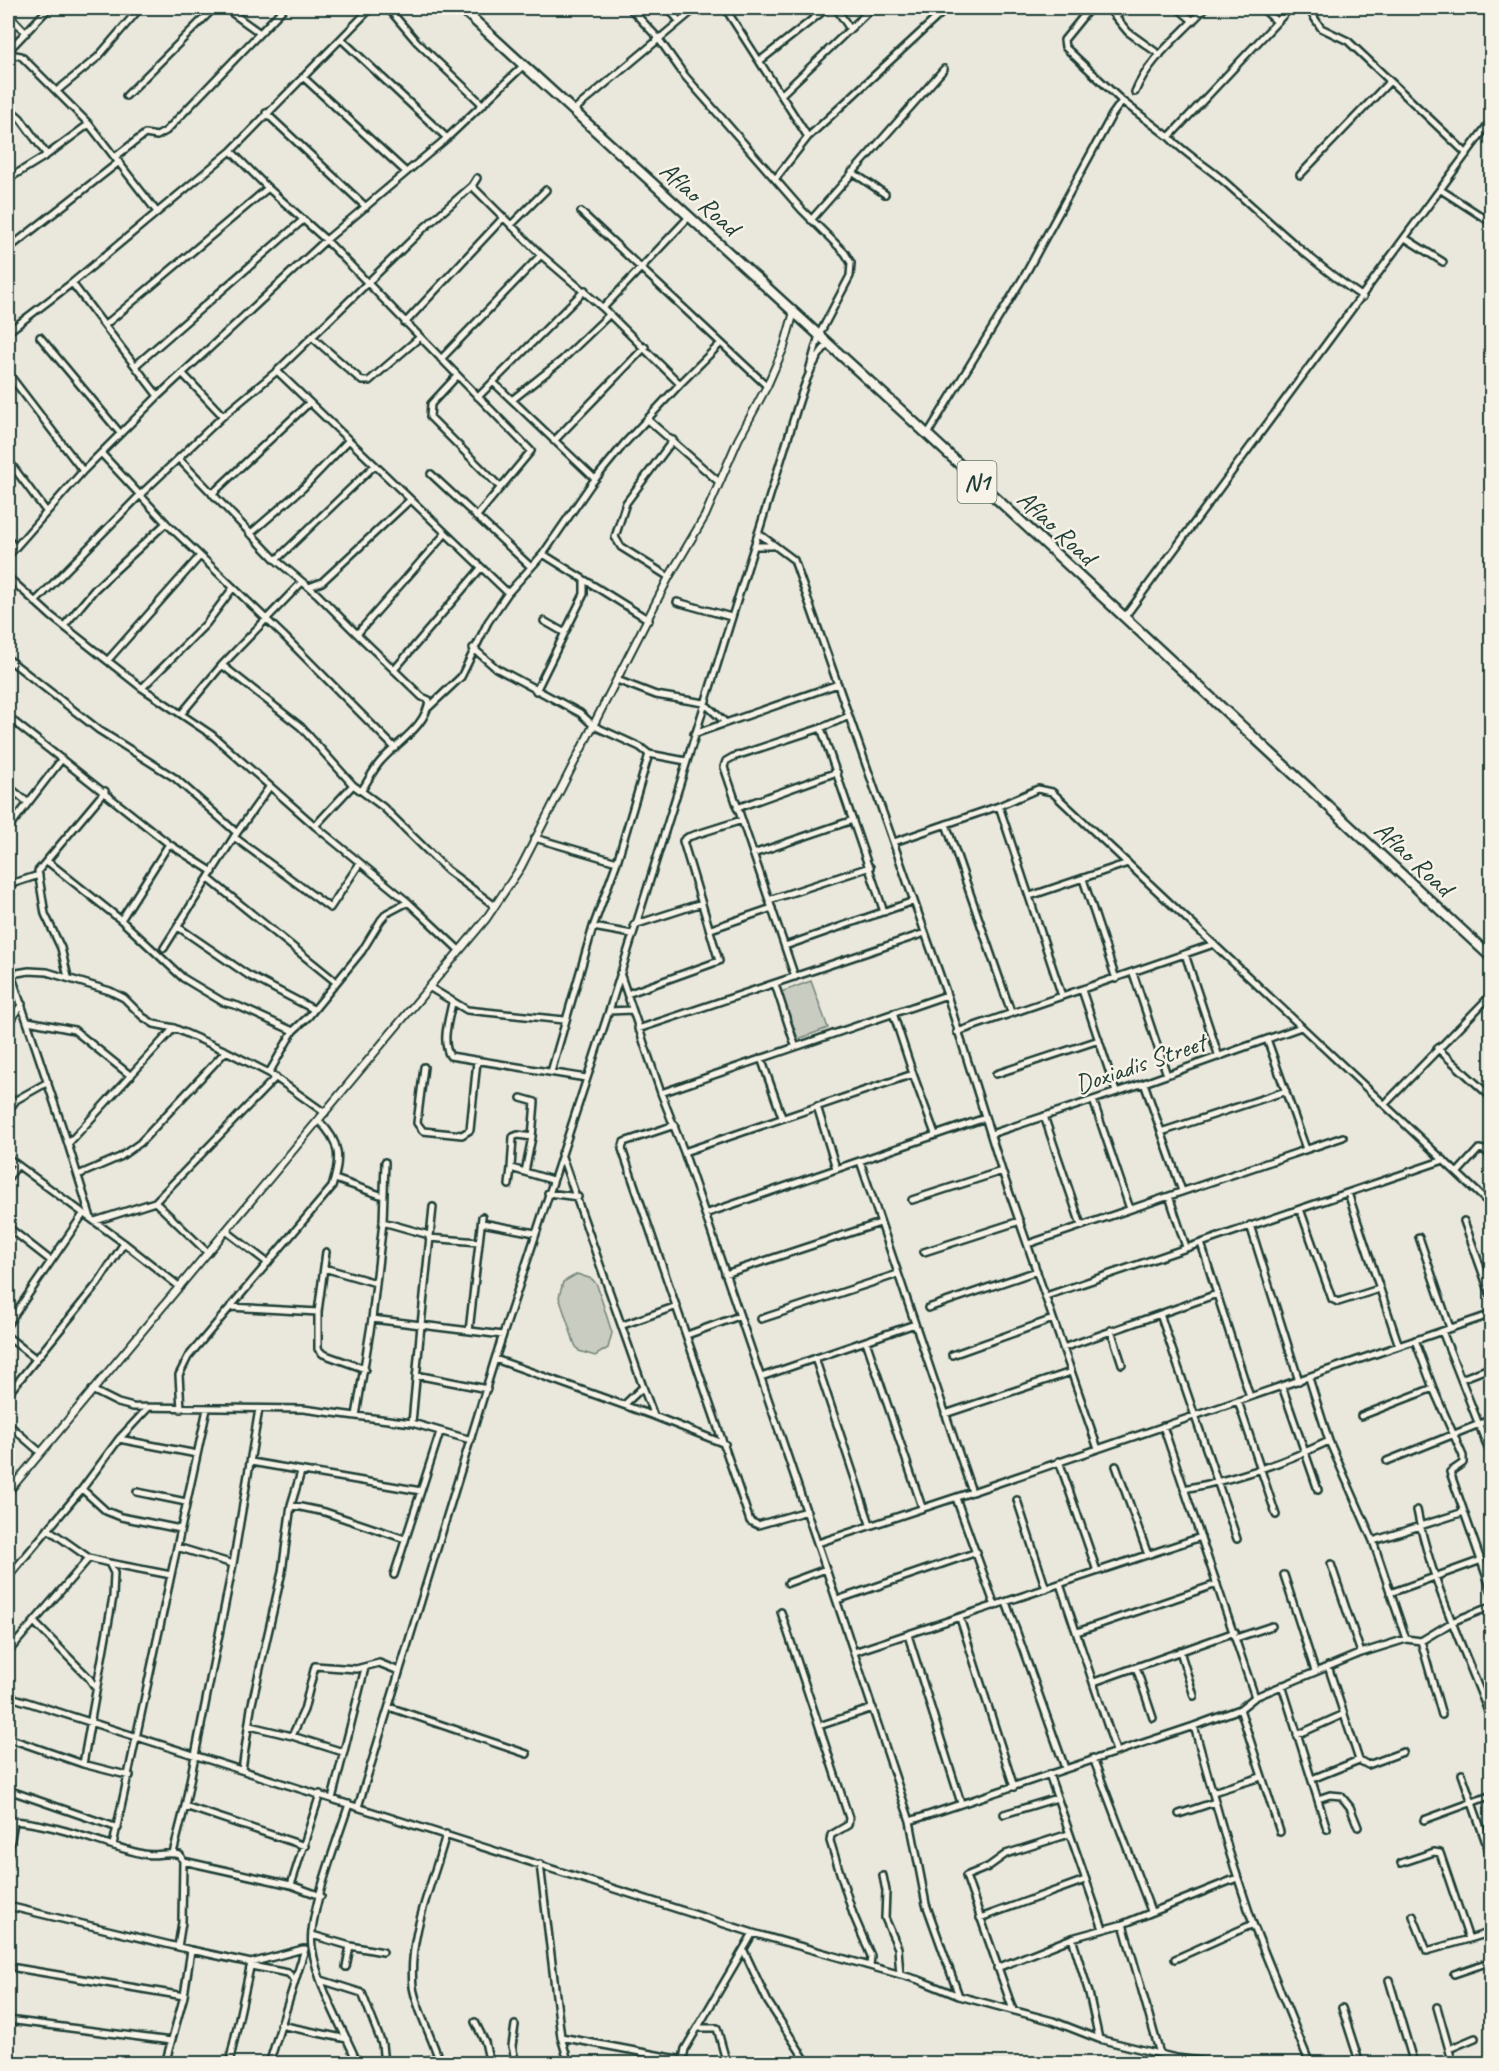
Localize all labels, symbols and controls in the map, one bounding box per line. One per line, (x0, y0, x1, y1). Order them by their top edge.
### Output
street label: Aflao Road (653, 154, 749, 245)
road number: N1 (958, 461, 996, 503)
street label: Aflao Road (1010, 482, 1106, 575)
street label: Aflao Road (1367, 813, 1463, 906)
street label: Doxiadis Street (1071, 1025, 1213, 1101)

